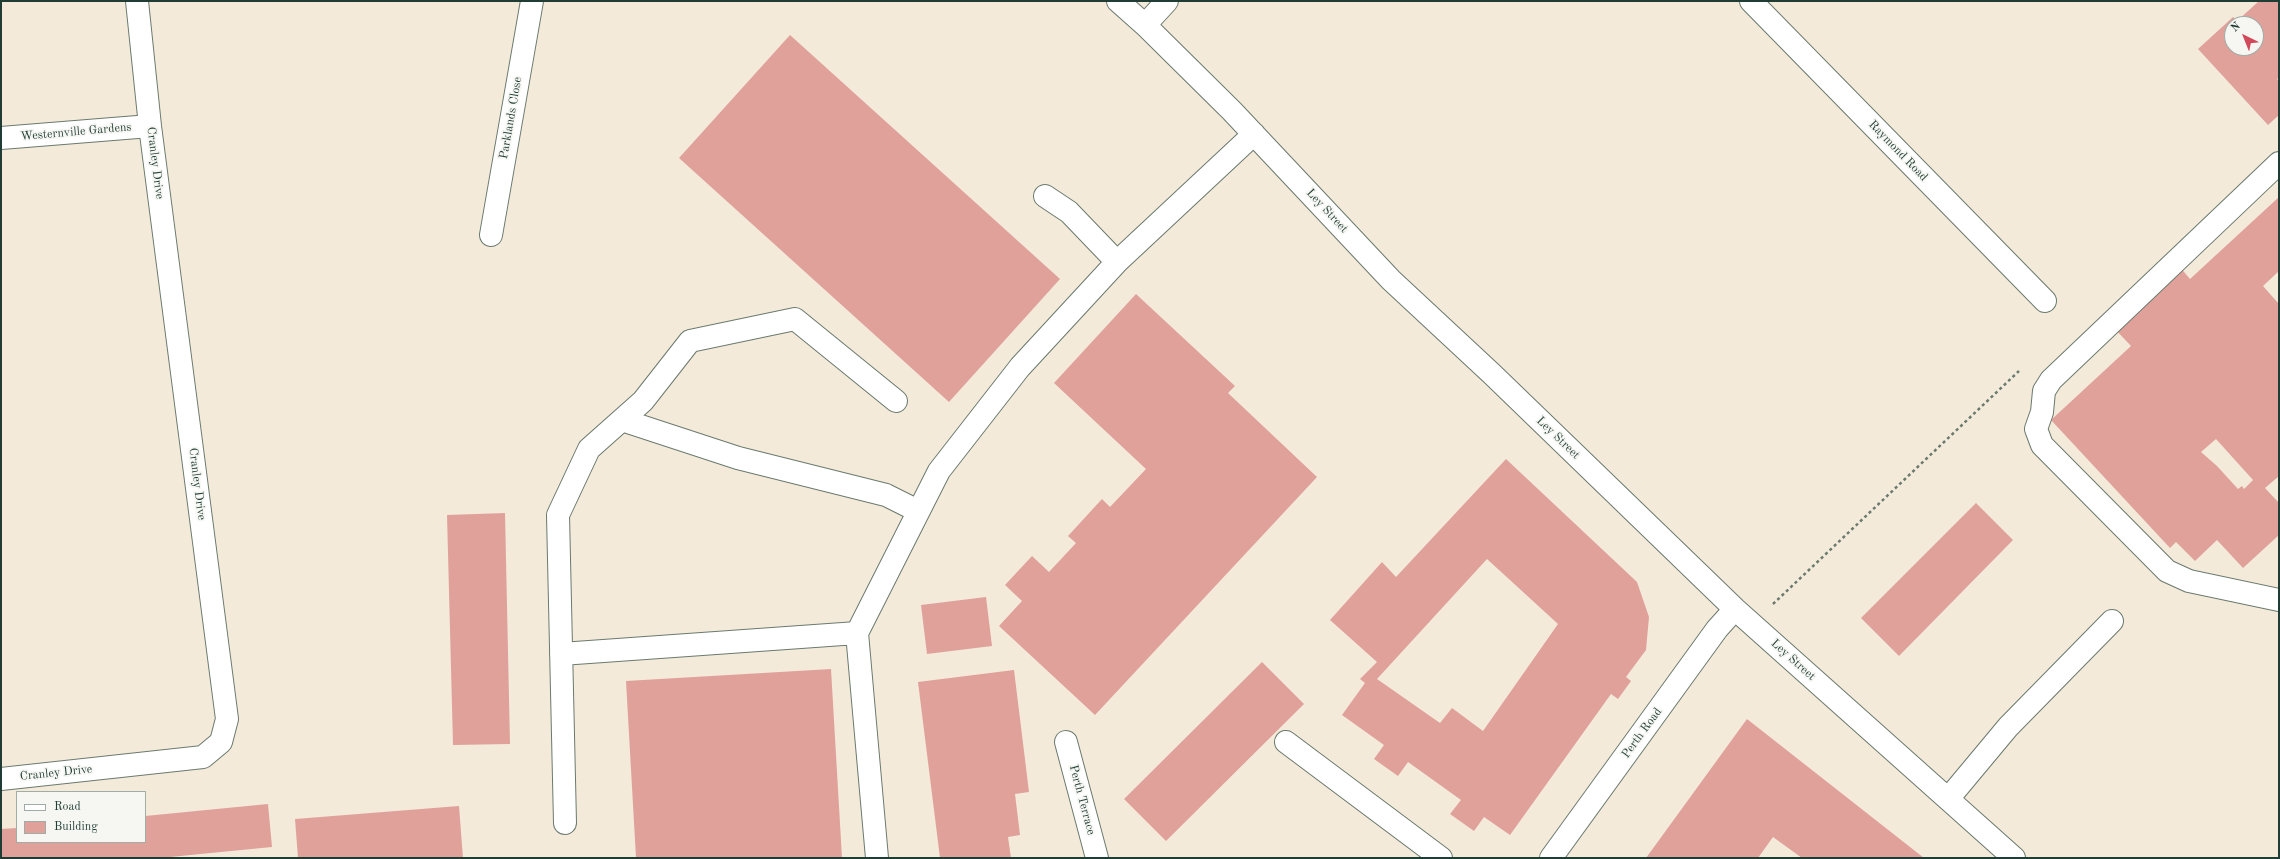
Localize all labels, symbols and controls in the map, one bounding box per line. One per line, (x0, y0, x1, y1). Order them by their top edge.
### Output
north arrow (2224, 16, 2264, 56)
text: N (2229, 21, 2243, 34)
street label: Parklands Close (497, 76, 525, 160)
street label: Raymond Road (1865, 118, 1931, 184)
street label: Westernville Gardens (20, 120, 132, 144)
street label: Cranley Drive (143, 126, 167, 200)
street label: Ley Street (1303, 186, 1351, 236)
street label: Ley Street (1533, 414, 1583, 462)
street label: Cranley Drive (185, 447, 209, 521)
street label: Ley Street (1768, 636, 1818, 684)
street label: Perth Road (1619, 705, 1665, 761)
street label: Cranley Drive (19, 762, 93, 784)
street label: Perth Terrace (1066, 763, 1098, 837)
legend (16, 791, 146, 843)
text: Road (54, 801, 81, 813)
text: Building (54, 821, 98, 833)

